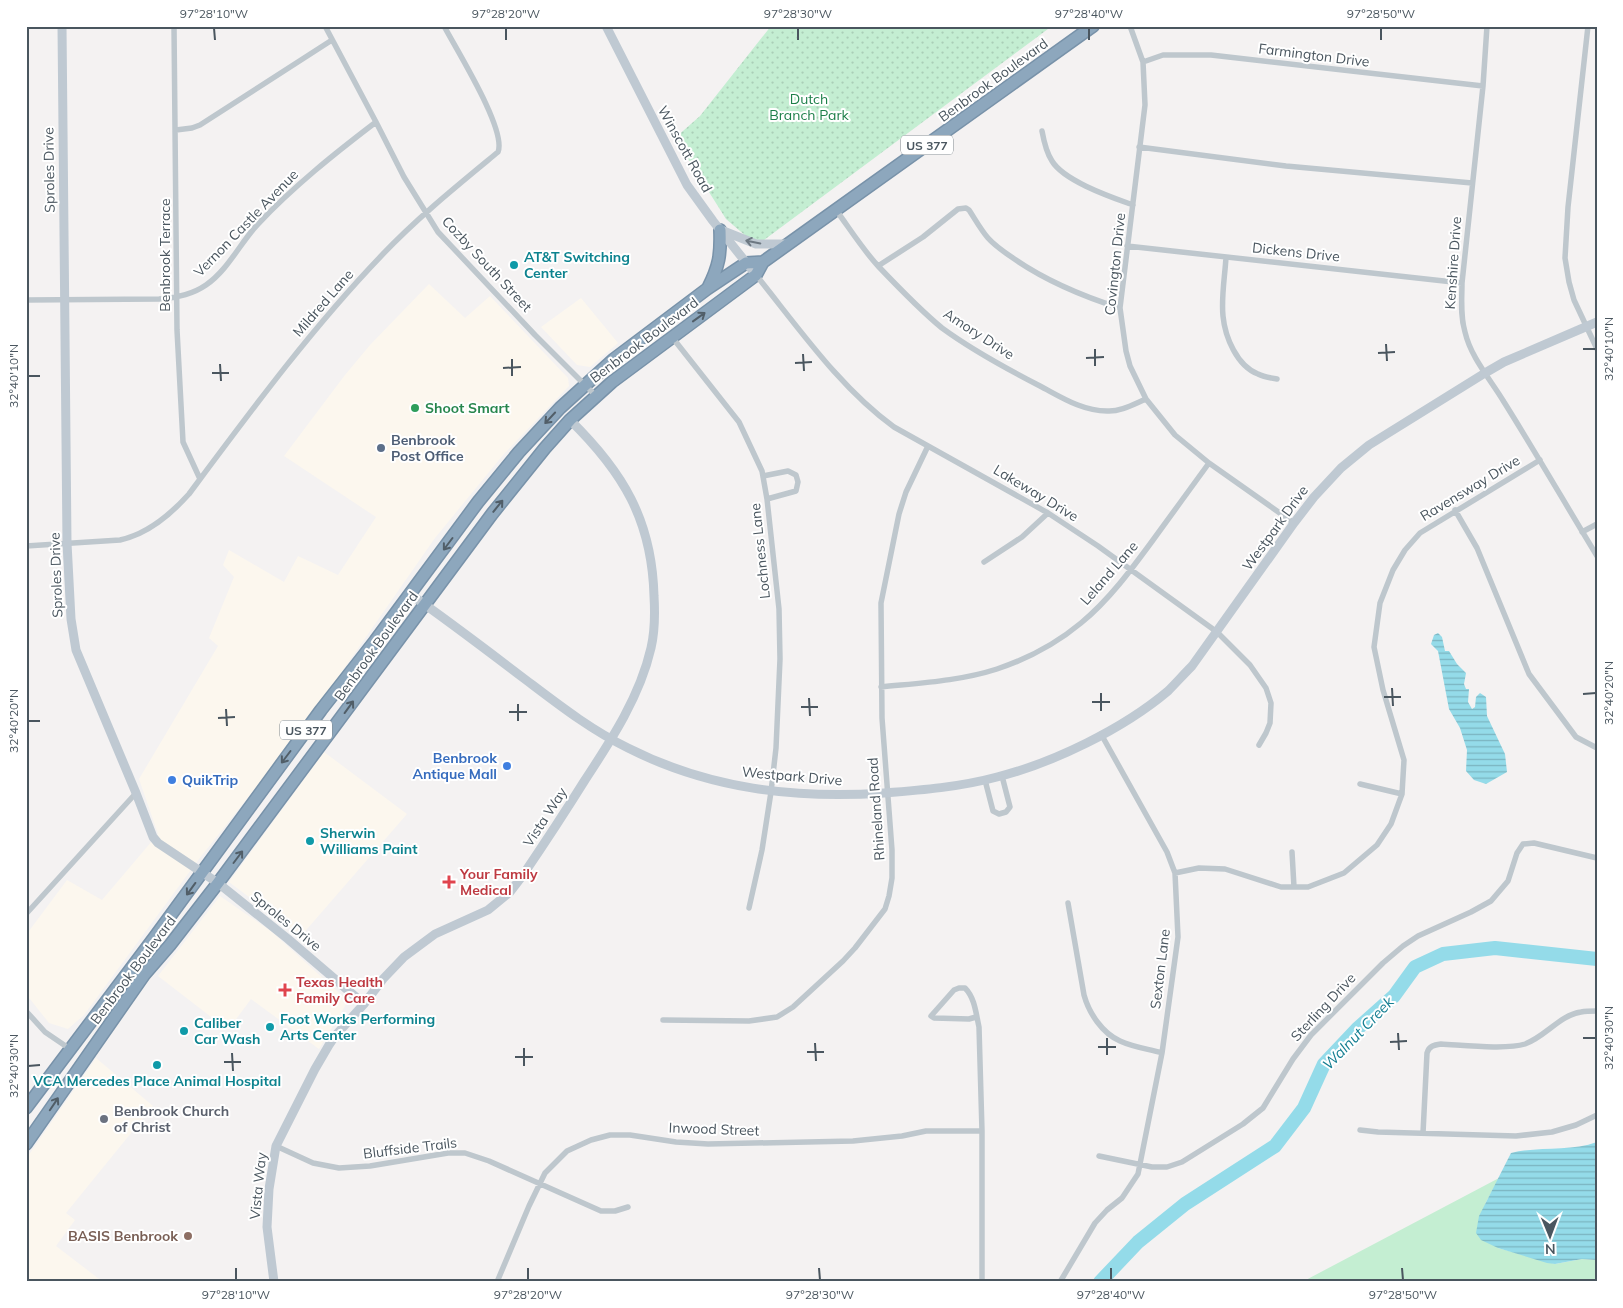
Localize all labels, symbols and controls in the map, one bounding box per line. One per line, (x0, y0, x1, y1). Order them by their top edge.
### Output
text: 97°28'10"W (180, 6, 248, 21)
text: 97°28'20"W (472, 6, 540, 21)
text: 97°28'30"W (764, 6, 832, 21)
text: 97°28'40"W (1055, 6, 1123, 21)
text: 97°28'50"W (1347, 6, 1415, 21)
street label: Benbrook Boulevard (935, 34, 1051, 126)
street label: Farmington Drive (1257, 39, 1371, 71)
park label: Dutch Branch Park (769, 90, 849, 124)
street label: Winscott Road (654, 102, 716, 196)
street label: Sproles Drive (39, 127, 59, 213)
road number: US 377 (901, 136, 953, 154)
street label: Vernon Castle Avenue (190, 165, 302, 281)
street label: Benbrook Terrace (156, 198, 174, 312)
street label: Covington Drive (1101, 212, 1129, 316)
street label: Cozby South Street (438, 213, 536, 316)
street label: Kenshire Drive (1441, 216, 1465, 310)
one-way arrow (745, 237, 761, 246)
street label: Dickens Drive (1251, 238, 1341, 266)
place label: AT&T Switching Center (524, 248, 630, 282)
marker: AT&T Switching Center (508, 259, 520, 271)
street label: Mildred Lane (289, 266, 357, 340)
street label: Benbrook Boulevard (586, 293, 702, 387)
street label: Amory Drive (940, 304, 1018, 364)
one-way arrow (691, 312, 705, 323)
text: 32°40'10"N (1601, 317, 1616, 381)
text: 32°40'10"N (6, 344, 21, 408)
place label: Shoot Smart (425, 399, 510, 417)
marker: Shoot Smart (409, 402, 421, 414)
one-way arrow (544, 412, 556, 424)
place label: Benbrook Post Office (391, 431, 464, 465)
marker: Benbrook Post Office (375, 442, 387, 454)
street label: Ravensway Drive (1417, 451, 1523, 525)
street label: Lakeway Drive (990, 461, 1082, 525)
street label: Westpark Drive (1238, 482, 1312, 574)
one-way arrow (492, 500, 503, 513)
street label: Lochness Lane (746, 502, 774, 600)
street label: Sproles Drive (46, 532, 66, 618)
one-way arrow (442, 537, 453, 550)
street label: Leland Lane (1076, 537, 1142, 609)
street label: Benbrook Boulevard (330, 588, 422, 704)
text: 32°40'20"N (1601, 661, 1616, 725)
text: 32°40'20"N (6, 689, 21, 753)
one-way arrow (344, 701, 355, 714)
road number: US 377 (280, 720, 332, 740)
place label: Benbrook Antique Mall (412, 749, 497, 783)
one-way arrow (281, 750, 291, 764)
street label: Rhineland Road (863, 757, 889, 861)
marker: Benbrook Antique Mall (501, 760, 513, 772)
street label: Westpark Drive (741, 763, 843, 789)
place label: QuikTrip (182, 771, 238, 789)
marker: QuikTrip (166, 774, 178, 786)
street label: Vista Way (519, 783, 571, 850)
place label: Sherwin Williams Paint (320, 824, 418, 858)
marker: Sherwin Williams Paint (304, 835, 316, 847)
one-way arrow (232, 851, 243, 864)
place label: Your Family Medical (459, 865, 538, 899)
marker: Your Family Medical (442, 875, 456, 889)
one-way arrow (185, 882, 196, 895)
street label: Sproles Drive (247, 887, 325, 955)
street label: Benbrook Boulevard (86, 912, 180, 1028)
street label: Sexton Lane (1146, 928, 1174, 1010)
street label: Sterling Drive (1287, 969, 1359, 1045)
place label: Texas Health Family Care (296, 973, 383, 1007)
marker: Texas Health Family Care (278, 983, 292, 997)
water label: Walnut Creek (1318, 991, 1399, 1074)
text: 32°40'30"N (1601, 1006, 1616, 1070)
place label: Foot Works Performing Arts Center (280, 1010, 435, 1044)
place label: Caliber Car Wash (194, 1014, 260, 1048)
marker: Foot Works Performing Arts Center (264, 1021, 276, 1033)
marker: Caliber Car Wash (178, 1025, 190, 1037)
text: 32°40'30"N (6, 1034, 21, 1098)
marker: VCA Mercedes Place Animal Hospital (151, 1059, 163, 1071)
place label: VCA Mercedes Place Animal Hospital (32, 1072, 281, 1090)
one-way arrow (49, 1097, 59, 1111)
place label: Benbrook Church of Christ (114, 1102, 229, 1136)
marker: Benbrook Church of Christ (98, 1113, 110, 1125)
street label: Inwood Street (668, 1118, 760, 1140)
street label: Bluffside Trails (362, 1133, 458, 1163)
street label: Vista Way (246, 1151, 271, 1220)
north arrow (1526, 1210, 1576, 1260)
place label: BASIS Benbrook (68, 1227, 178, 1245)
marker: BASIS Benbrook (182, 1230, 194, 1242)
text: N (1545, 1240, 1556, 1258)
text: 97°28'10"W (202, 1287, 270, 1302)
text: 97°28'20"W (494, 1287, 562, 1302)
text: 97°28'30"W (786, 1287, 854, 1302)
text: 97°28'40"W (1077, 1287, 1145, 1302)
text: 97°28'50"W (1369, 1287, 1437, 1302)

